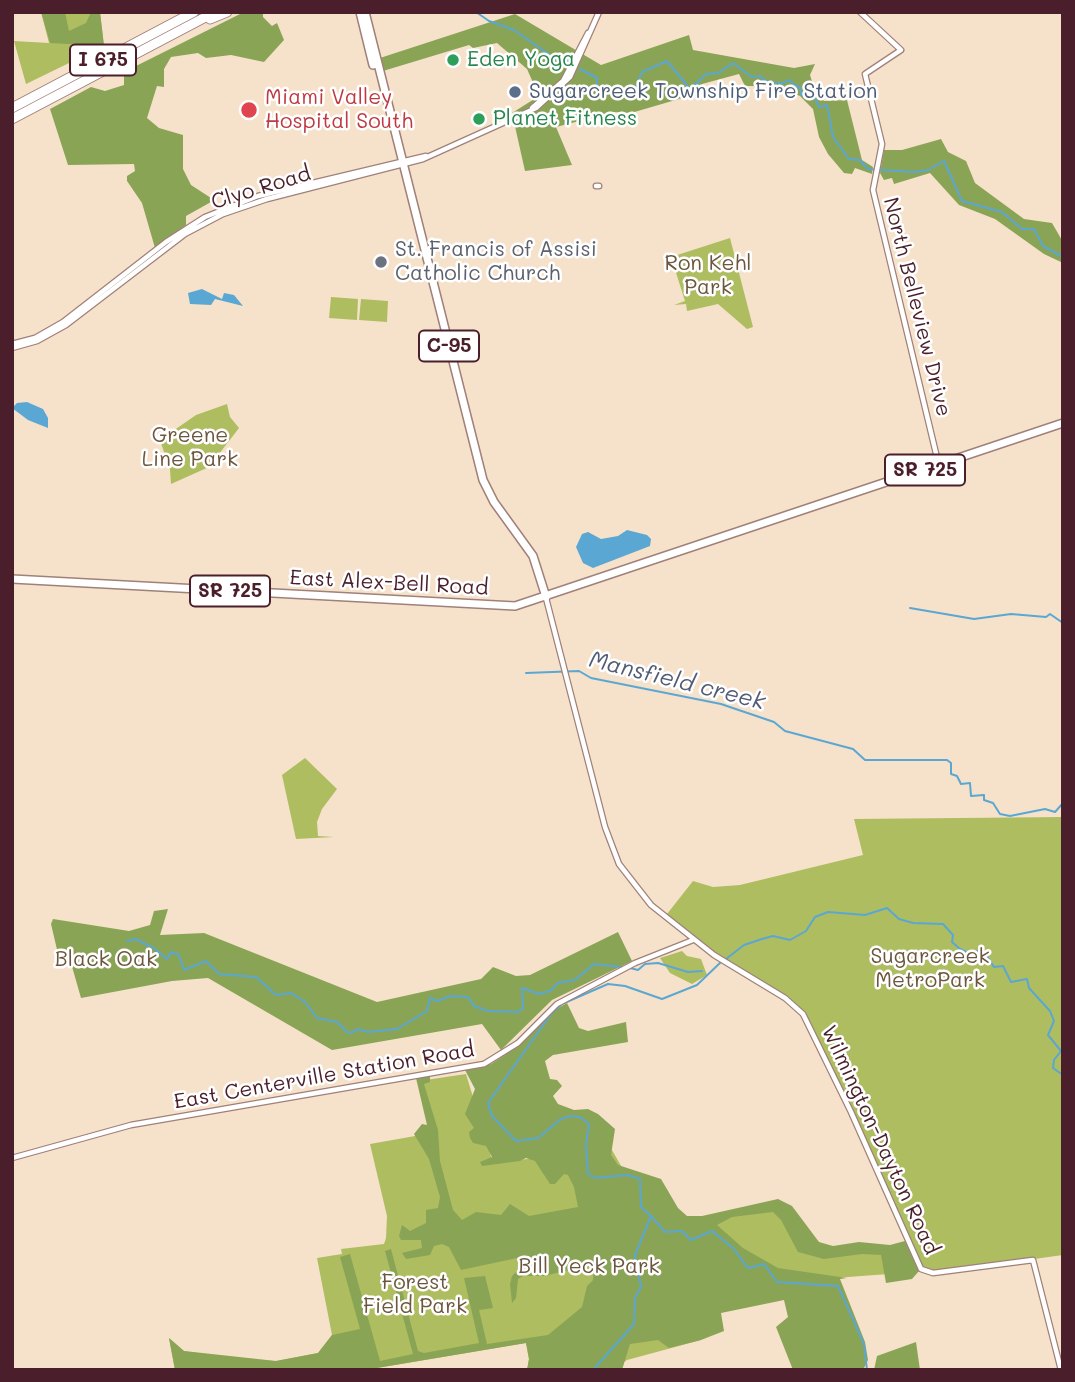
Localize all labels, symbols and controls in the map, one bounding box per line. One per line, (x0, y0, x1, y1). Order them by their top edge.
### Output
road number: I 675 (70, 44, 136, 76)
place label: Eden Yoga (467, 47, 575, 73)
marker: Eden Yoga (445, 52, 461, 68)
place label: Sugarcreek Township Fire Station (529, 79, 877, 105)
marker: Sugarcreek Township Fire Station (507, 84, 523, 100)
place label: Miami Valley Hospital South (265, 85, 413, 135)
marker: Miami Valley Hospital South (239, 100, 259, 120)
place label: Planet Fitness (493, 106, 637, 132)
marker: Planet Fitness (471, 111, 487, 127)
street label: Clyo Road (208, 161, 314, 215)
street label: North Belleview Drive (878, 195, 956, 419)
place label: St. Francis of Assisi Catholic Church (395, 237, 597, 287)
park label: Ron Kehl Park (664, 251, 752, 301)
marker: St. Francis of Assisi Catholic Church (373, 254, 389, 270)
road number: C-95 (419, 330, 479, 362)
park label: Greene Line Park (142, 423, 238, 473)
road number: SR 725 (885, 454, 965, 485)
street label: East Alex-Bell Road (289, 565, 489, 601)
road number: SR 725 (190, 576, 270, 606)
water label: Mansfield creek (586, 646, 768, 716)
park label: Sugarcreek MetroPark (870, 944, 990, 994)
park label: Black Oak (55, 947, 157, 973)
street label: Wilmington-Dayton Road (816, 1021, 944, 1259)
street label: East Centerville Station Road (172, 1037, 476, 1115)
park label: Bill Yeck Park (518, 1254, 660, 1280)
park label: Forest Field Park (363, 1270, 467, 1320)

